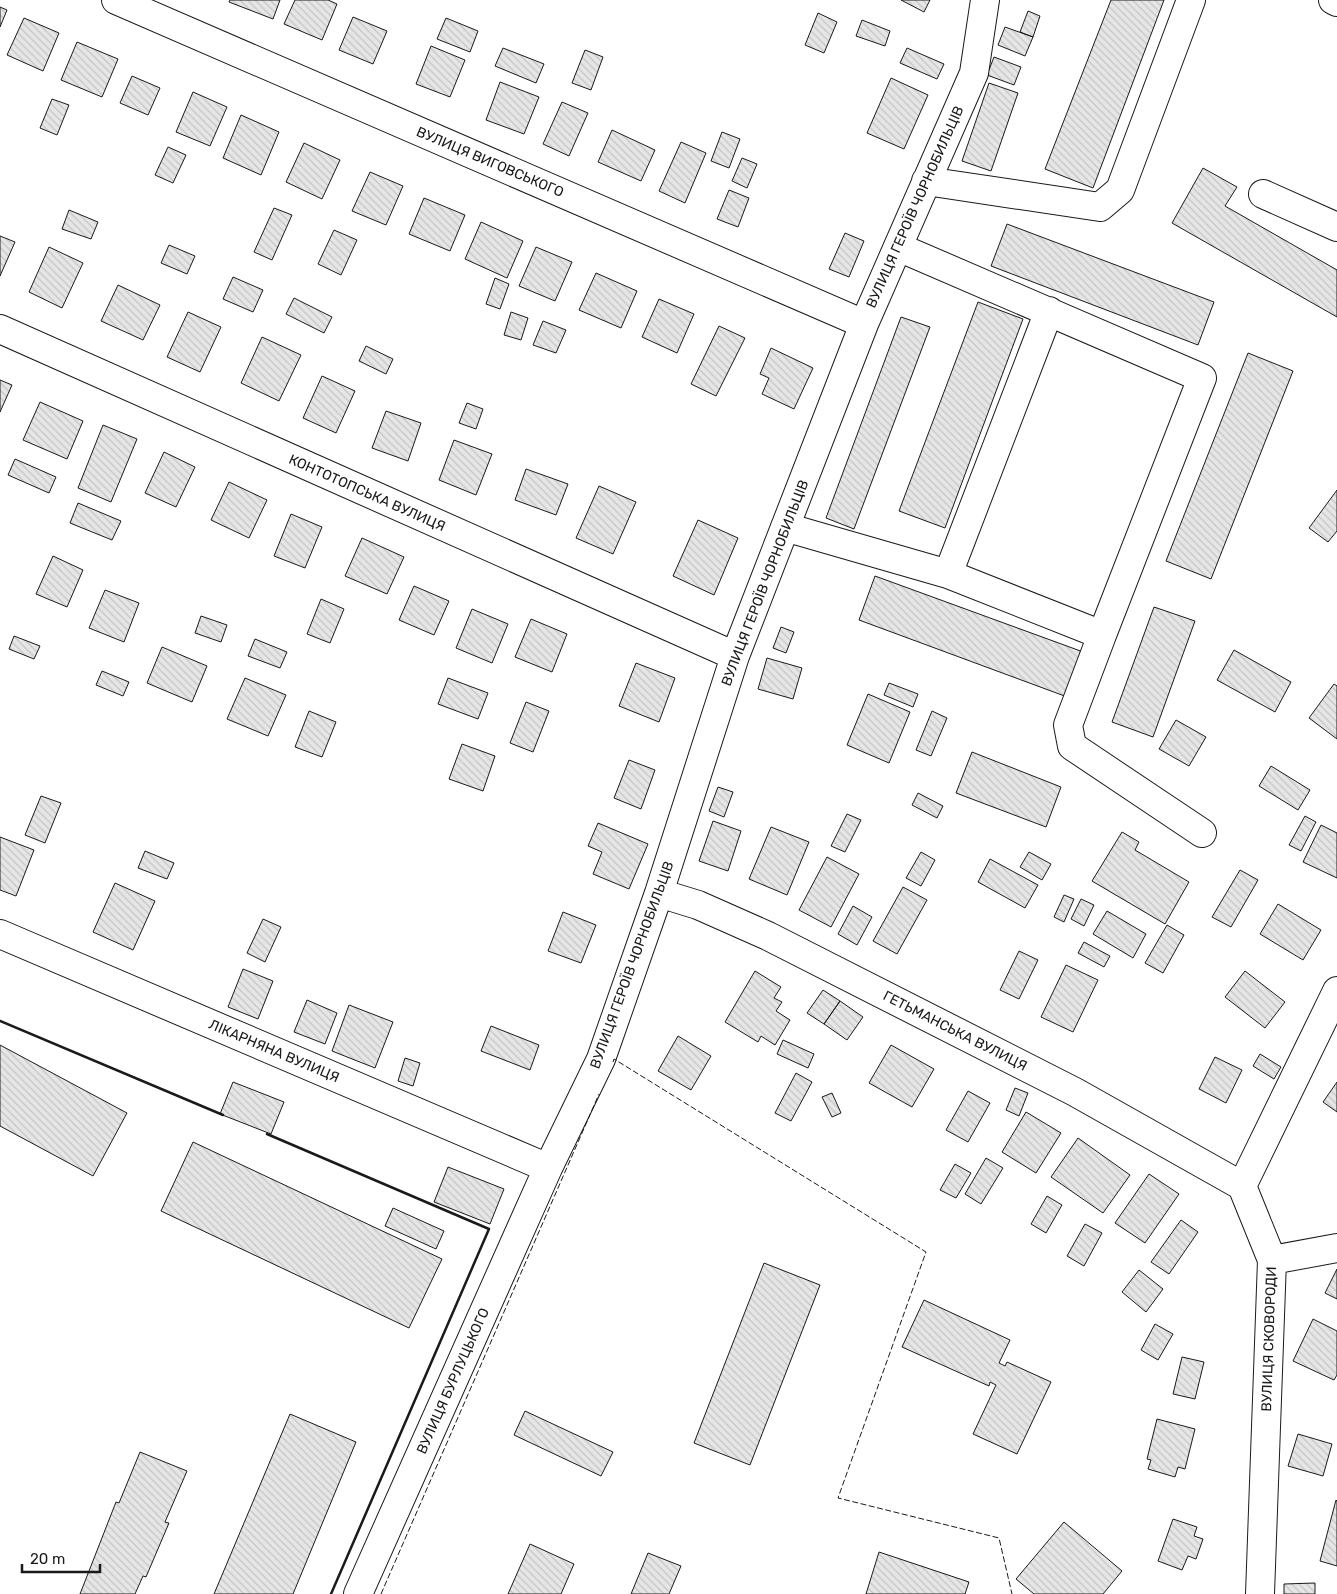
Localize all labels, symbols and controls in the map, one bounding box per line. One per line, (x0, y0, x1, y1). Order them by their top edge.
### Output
street label: ВУЛИЦЯ ГЕРОЇВ ЧОРНОБИЛЬЦІВ (862, 103, 967, 311)
street label: ВУЛИЦЯ ВИГОВСЬКОГО (414, 123, 566, 201)
street label: КОНТОТОПСЬКА ВУЛИЦЯ (286, 451, 448, 535)
street label: ВУЛИЦЯ ГЕРОЇВ ЧОРНОБИЛЬЦІВ (717, 477, 812, 688)
street label: ВУЛИЦЯ ГЕРОЇВ ЧОРНОБИЛЬЦІВ (586, 859, 678, 1071)
street label: ГЕТЬМАНСЬКА ВУЛИЦЯ (880, 987, 1030, 1075)
street label: ЛІКАРНЯНА ВУЛИЦЯ (206, 1016, 342, 1086)
street label: ВУЛИЦЯ СКОВОРОДИ (1258, 1266, 1280, 1412)
street label: ВУЛИЦЯ БУРЛУЦЬКОГО (413, 1305, 493, 1457)
scale bar (22, 1542, 100, 1574)
text: 20 m (30, 1550, 65, 1568)

